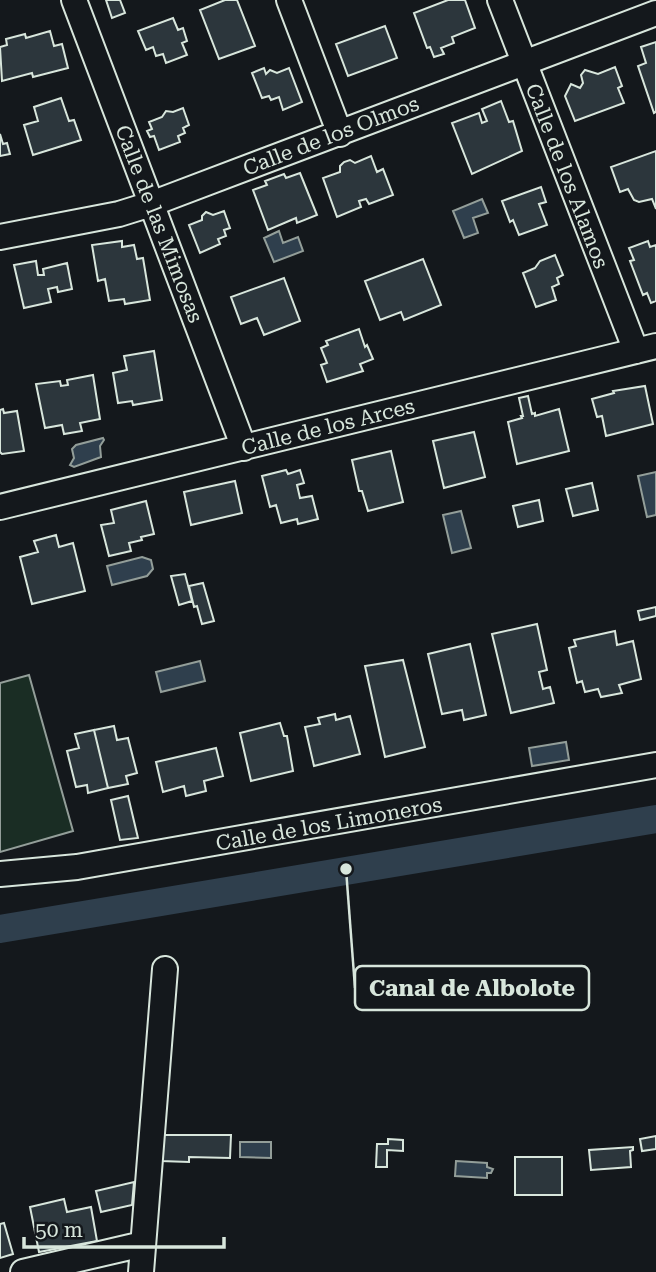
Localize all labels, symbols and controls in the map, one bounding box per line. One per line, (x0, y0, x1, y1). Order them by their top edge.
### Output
street label: Calle de los Alamos (521, 80, 613, 272)
street label: Calle de los Olmos (240, 91, 422, 181)
street label: Calle de las Mimosas (110, 122, 208, 326)
street label: Calle de los Arces (239, 394, 417, 460)
street label: Calle de los Limoneros (214, 792, 444, 856)
callout: Canal de Albolote (355, 966, 589, 1010)
text: Canal de Albolote (369, 975, 575, 1002)
scale bar (24, 1206, 224, 1250)
text: 50 m (35, 1218, 83, 1242)

